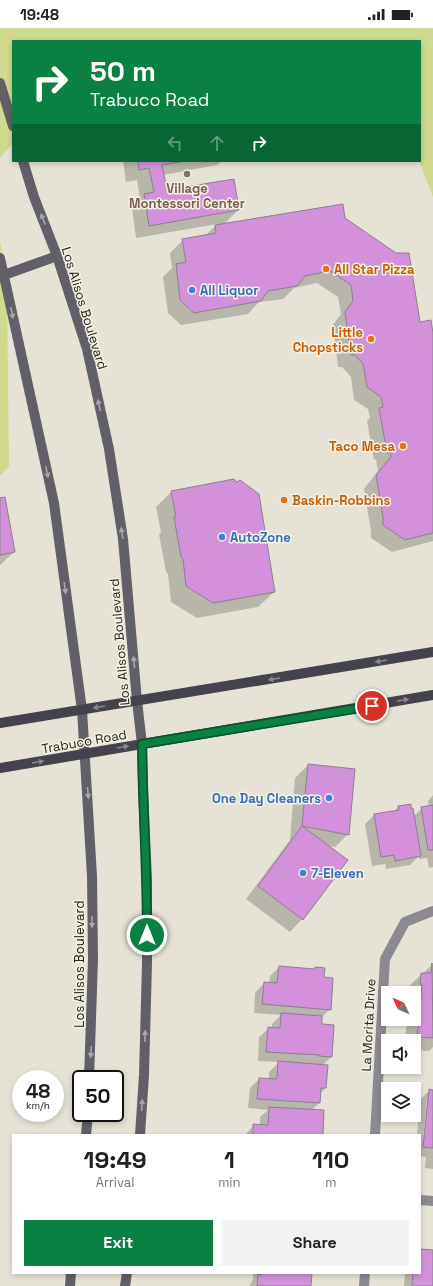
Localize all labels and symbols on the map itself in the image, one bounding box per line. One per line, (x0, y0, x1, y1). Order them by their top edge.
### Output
marker: Village Montessori Center (182, 169, 192, 179)
place label: Village Montessori Center (129, 180, 245, 212)
one-way arrow (39, 213, 45, 225)
street label: Los Alisos Boulevard (58, 245, 111, 371)
place label: All Star Pizza (334, 261, 415, 278)
marker: All Star Pizza (321, 264, 331, 274)
place label: All Liquor (200, 282, 258, 299)
marker: All Liquor (187, 285, 197, 295)
one-way arrow (10, 307, 16, 320)
place label: Little Chopsticks (293, 324, 363, 356)
marker: Little Chopsticks (366, 334, 376, 344)
one-way arrow (96, 399, 102, 411)
place label: Taco Mesa (329, 438, 395, 455)
marker: Taco Mesa (398, 441, 408, 451)
one-way arrow (45, 466, 51, 478)
place label: Baskin-Robbins (292, 492, 391, 509)
marker: Baskin-Robbins (279, 495, 289, 505)
one-way arrow (119, 527, 125, 539)
place label: AutoZone (230, 529, 291, 546)
marker: AutoZone (217, 532, 227, 542)
street label: Los Alisos Boulevard (105, 578, 134, 706)
one-way arrow (62, 582, 68, 594)
one-way arrow (130, 656, 137, 668)
one-way arrow (375, 658, 387, 664)
one-way arrow (268, 676, 280, 682)
pin (355, 689, 389, 723)
one-way arrow (397, 697, 409, 703)
one-way arrow (93, 704, 105, 710)
street label: Trabuco Road (40, 726, 128, 757)
one-way arrow (117, 744, 129, 750)
one-way arrow (32, 759, 45, 765)
one-way arrow (84, 787, 91, 799)
place label: One Day Cleaners (212, 790, 321, 807)
marker: One Day Cleaners (324, 793, 334, 803)
place label: 7-Eleven (311, 865, 364, 882)
marker: 7-Eleven (298, 868, 308, 878)
street label: Los Alisos Boulevard (71, 900, 88, 1028)
position arrow (126, 914, 168, 956)
one-way arrow (89, 916, 96, 928)
street label: La Morita Drive (358, 978, 379, 1072)
north arrow (381, 986, 421, 1026)
one-way arrow (142, 1030, 149, 1042)
one-way arrow (87, 1046, 94, 1058)
speed limit sign: 50 (72, 1070, 124, 1122)
one-way arrow (139, 1099, 146, 1111)

